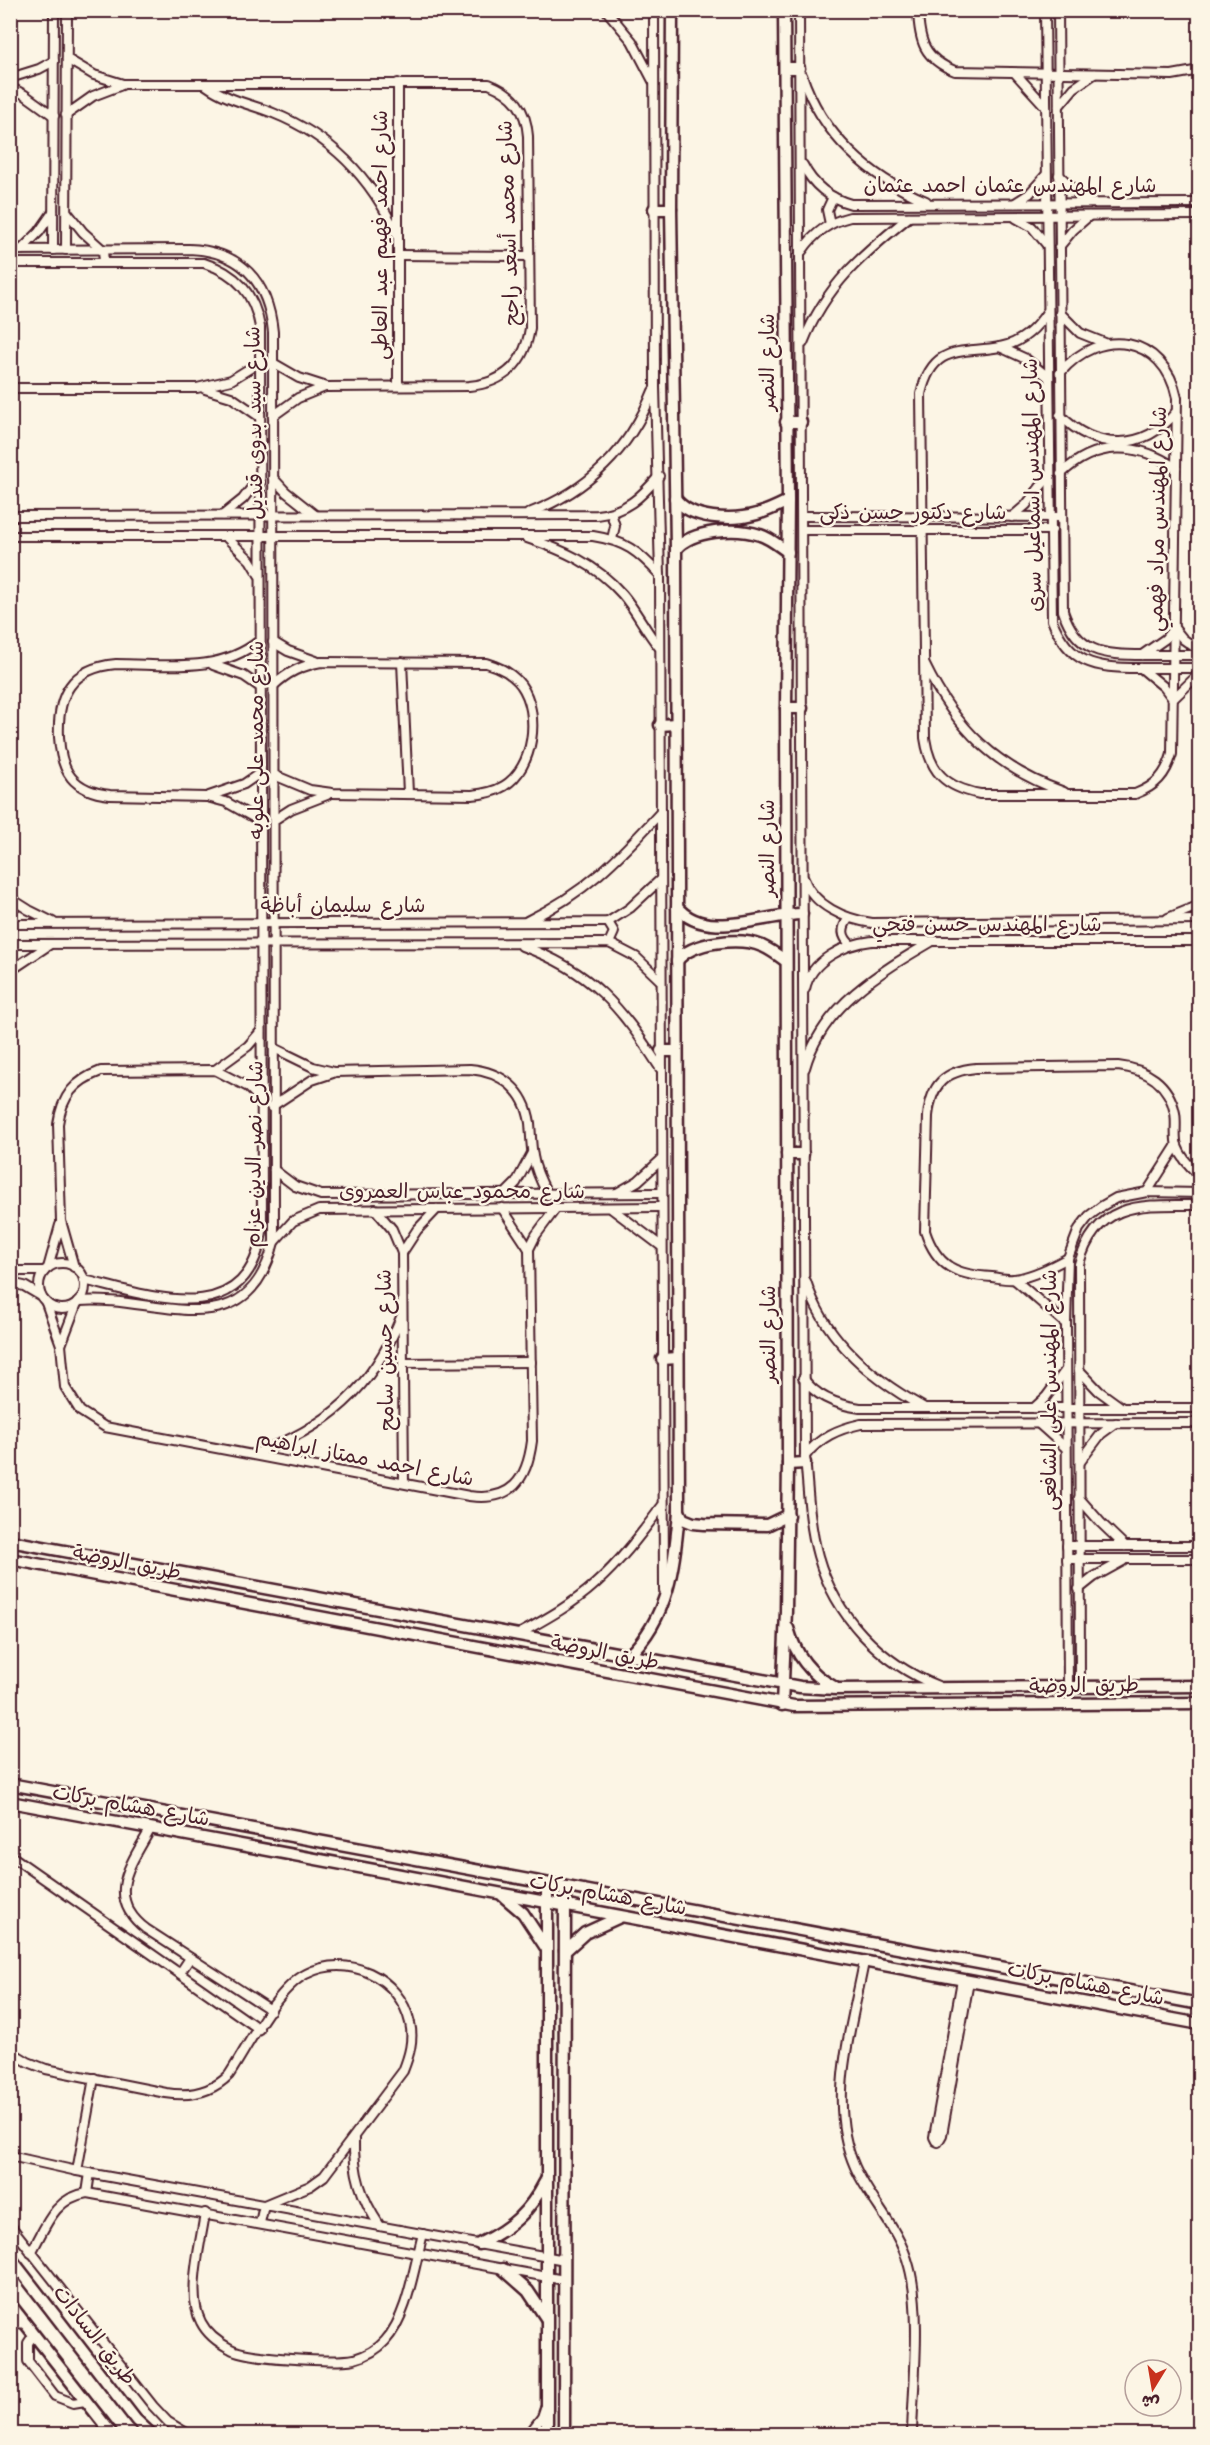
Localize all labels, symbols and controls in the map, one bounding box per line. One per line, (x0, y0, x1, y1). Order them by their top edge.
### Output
street label: شارع احمد فهيم عبد العاطى (365, 110, 398, 360)
street label: شارع محمد أسعد راجح (489, 119, 530, 326)
street label: شارع المهندس عثمان احمد عثمان (864, 170, 1156, 203)
street label: شارع النصر (752, 313, 785, 413)
street label: شارع سيد بدوى قنديل (237, 326, 274, 520)
street label: شارع المهندس اسماعيل سرى (1015, 358, 1052, 612)
street label: شارع المهندس مراد فهمي (1140, 406, 1178, 632)
street label: شارع دكتور حسن ذكى (819, 497, 1007, 530)
street label: شارع محمد على علوبه (241, 640, 274, 840)
street label: شارع النصر (752, 799, 785, 899)
street label: شارع سليمان أباظة (260, 890, 426, 923)
street label: شارع المهندس حسن فتحي (872, 909, 1102, 943)
street label: شارع نصر الدين عزام (237, 1060, 274, 1248)
street label: شارع محمود عباس العمروى (339, 1176, 585, 1209)
street label: شارع حسين سامح (369, 1269, 404, 1431)
street label: شارع المهندس على الشافعى (1034, 1269, 1067, 1511)
street label: شارع النصر (753, 1285, 786, 1385)
street label: شارع احمد ممتاز ابراهيم (253, 1422, 476, 1497)
street label: طريق الروضة (70, 1537, 184, 1590)
street label: طريق الروضة (548, 1627, 662, 1680)
street label: طريق الروضة (1029, 1669, 1139, 1704)
street label: شارع هشام بركات (49, 1776, 212, 1837)
street label: شارع هشام بركات (526, 1865, 689, 1926)
street label: شارع هشام بركات (1004, 1953, 1167, 2016)
street label: طريق السادات (44, 2278, 144, 2393)
north arrow (1123, 2358, 1183, 2418)
text: ش (1139, 2387, 1161, 2415)

